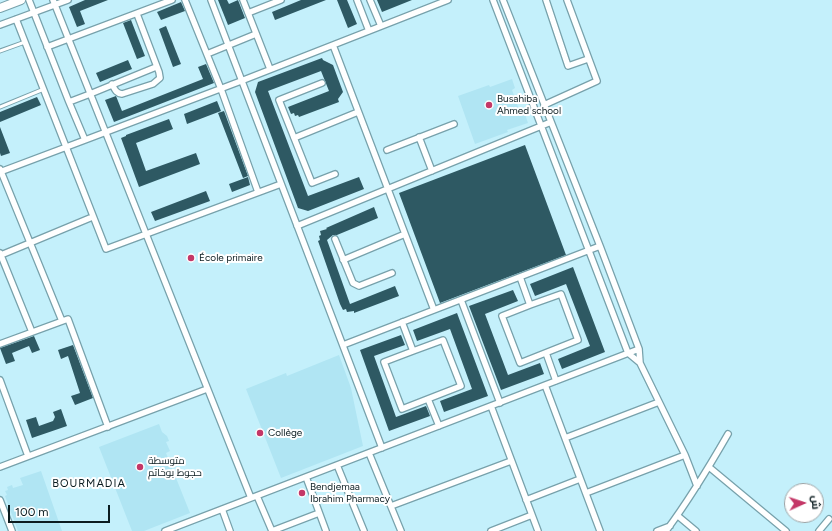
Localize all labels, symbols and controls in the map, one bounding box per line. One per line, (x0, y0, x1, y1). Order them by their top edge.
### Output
place label: Busahiba Ahmed school (497, 93, 561, 116)
marker: Busahiba Ahmed school (484, 100, 494, 110)
place label: École primaire (199, 252, 263, 264)
marker: École primaire (186, 253, 196, 263)
place label: Collège (268, 427, 302, 439)
marker: Collège (255, 428, 265, 438)
place label: متوسطة حجوط بوخاتم (148, 455, 202, 478)
marker: متوسطة حجوط بوخاتم (135, 462, 145, 472)
district label: BOURMADIA (52, 477, 126, 491)
place label: Bendjemaa Ibrahim Pharmacy (310, 481, 390, 504)
north arrow (784, 483, 824, 523)
marker: Bendjemaa Ibrahim Pharmacy (297, 488, 307, 498)
text: ش (809, 495, 822, 510)
scale bar (10, 497, 112, 523)
text: 100 m (15, 505, 49, 519)

